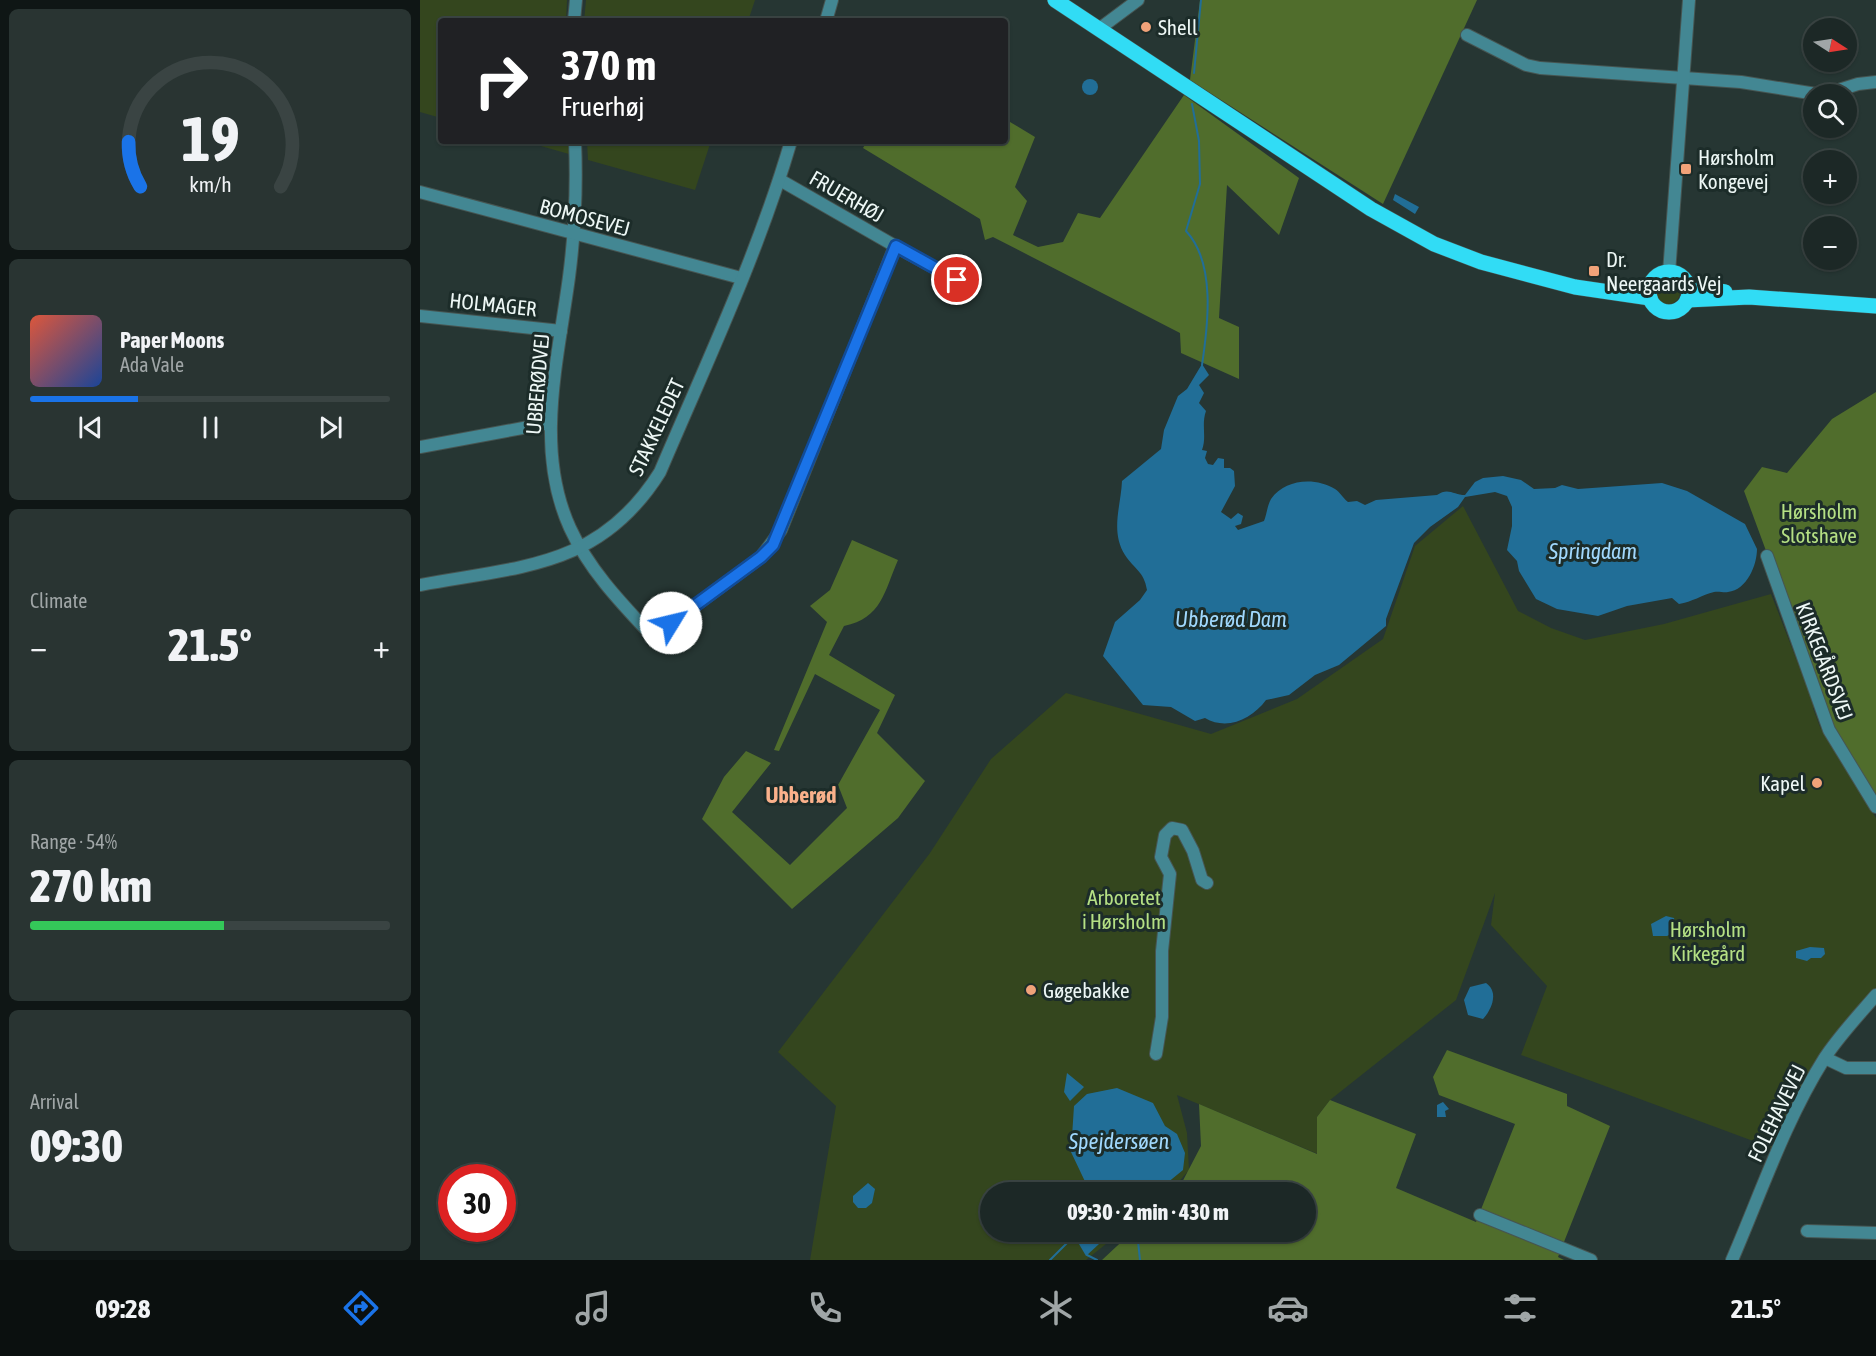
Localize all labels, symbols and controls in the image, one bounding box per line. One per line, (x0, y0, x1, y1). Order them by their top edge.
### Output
place label: Shell (1158, 15, 1198, 39)
north arrow (1803, 18, 1857, 72)
map controls (1803, 18, 1857, 270)
marker: Shell (1139, 20, 1153, 34)
text: 370 m (561, 41, 656, 89)
icon: right (462, 42, 540, 120)
button: search (1803, 84, 1857, 138)
text: Fruerhøj (561, 91, 645, 122)
text: 19 (181, 103, 239, 174)
place label: Hørsholm Kongevej (1698, 145, 1774, 193)
button: + (1803, 150, 1857, 204)
marker: Hørsholm Kongevej (1679, 162, 1693, 176)
street label: FRUERHØJ (806, 165, 888, 227)
text: km/h (189, 172, 231, 197)
street label: BOMOSEVEJ (537, 193, 633, 241)
button: − (1803, 216, 1857, 270)
place label: Dr. Neergaards Vej (1606, 247, 1722, 295)
pin (931, 254, 982, 305)
icon: arrive (940, 263, 973, 296)
marker: Dr. Neergaards Vej (1587, 264, 1601, 278)
street label: HOLMAGER (448, 287, 538, 321)
text: Paper Moons (120, 327, 224, 353)
street label: UBBERØDVEJ (521, 332, 553, 436)
text: Ada Vale (120, 353, 184, 376)
street label: STAKKELEDET (623, 375, 689, 479)
icon: previous (74, 411, 107, 444)
icon: pause (194, 411, 227, 444)
icon: next (314, 411, 347, 444)
park label: Hørsholm Slotshave (1781, 499, 1857, 547)
water label: Springdam (1548, 538, 1637, 564)
text: Climate (30, 589, 87, 612)
position arrow (639, 591, 703, 655)
street label: KIRKEGÅRDSVEJ (1792, 599, 1858, 723)
water label: Ubberød Dam (1175, 606, 1287, 632)
text: 21.5° (168, 619, 252, 671)
text: − (30, 627, 47, 665)
text: + (373, 627, 390, 665)
place label: Kapel (1760, 771, 1805, 795)
marker: Kapel (1810, 776, 1824, 790)
district label: Ubberød (765, 782, 837, 808)
text: Range · 54% (30, 830, 117, 853)
text: 270 km (30, 860, 152, 912)
park label: Arboretet i Hørsholm (1082, 885, 1166, 933)
park label: Hørsholm Kirkegård (1670, 917, 1746, 965)
place label: Gøgebakke (1043, 978, 1129, 1002)
marker: Gøgebakke (1024, 983, 1038, 997)
street label: FOLEHAVEVEJ (1742, 1061, 1810, 1165)
text: Arrival (30, 1090, 79, 1113)
text: 09:30 (30, 1120, 123, 1172)
water label: Spejdersøen (1068, 1128, 1170, 1154)
speed limit sign: 30 (438, 1164, 516, 1242)
text: 09:30 · 2 min · 430 m (1067, 1199, 1229, 1225)
icon: directions (340, 1287, 382, 1329)
icon: music (572, 1287, 614, 1329)
icon: phone (804, 1287, 846, 1329)
icon: climate (1035, 1287, 1077, 1329)
icon: car (1267, 1287, 1309, 1329)
icon: filters (1499, 1287, 1541, 1329)
text: 09:28 (95, 1293, 150, 1324)
text: 21.5° (1731, 1293, 1781, 1324)

